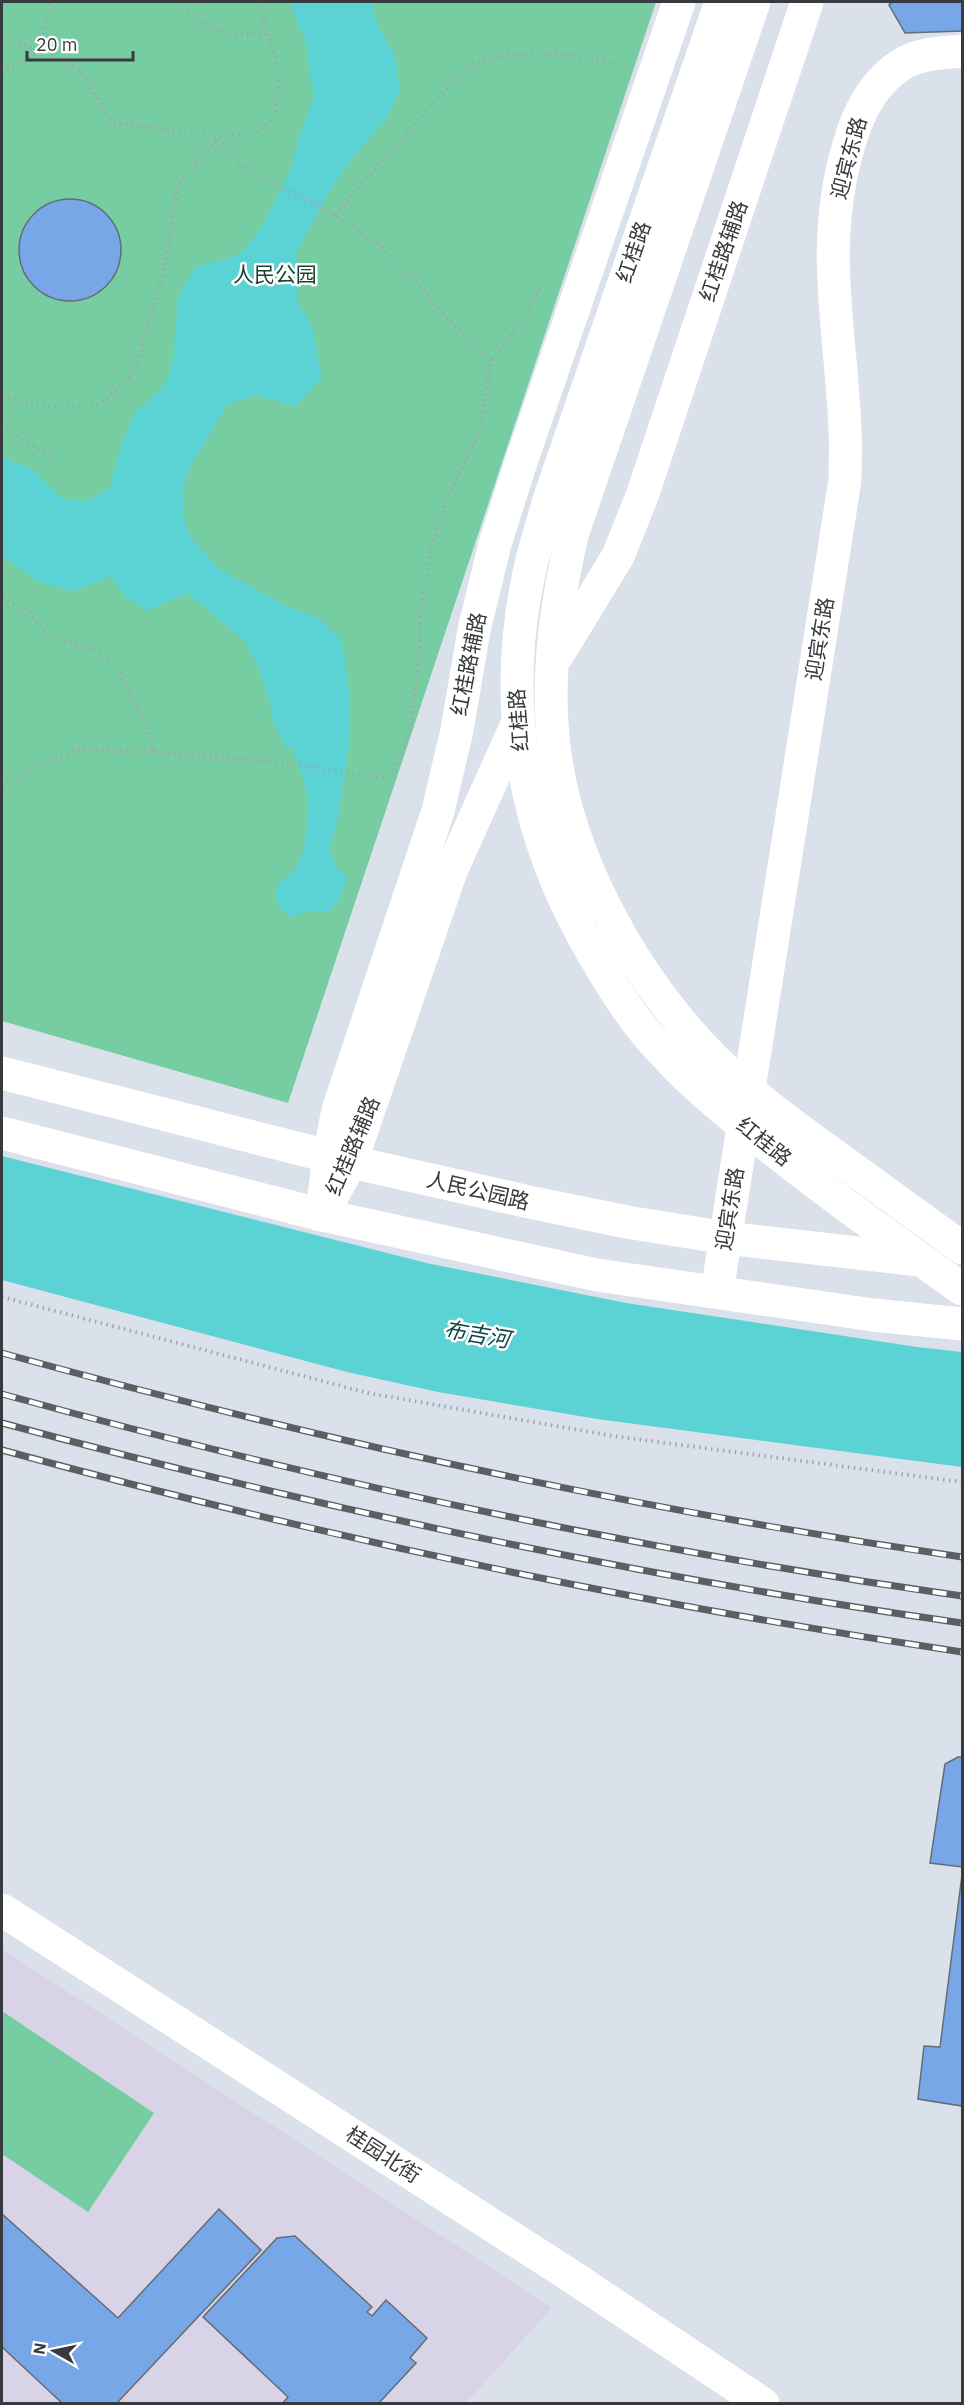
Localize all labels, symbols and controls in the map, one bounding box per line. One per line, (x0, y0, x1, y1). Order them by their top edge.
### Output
scale bar (27, 24, 134, 62)
text: 20 m (36, 33, 78, 56)
street label: 迎宾东路 (824, 114, 872, 202)
street label: 红桂路辅路 (693, 196, 753, 305)
street label: 红桂路 (610, 217, 657, 286)
park label: 人民公园 (233, 260, 317, 288)
street label: 迎宾东路 (799, 595, 839, 683)
street label: 红桂路辅路 (444, 610, 492, 718)
street label: 红桂路 (502, 688, 534, 752)
street label: 红桂路辅路 (319, 1092, 385, 1199)
street label: 红桂路 (731, 1111, 798, 1172)
street label: 人民公园路 (424, 1165, 533, 1215)
street label: 迎宾东路 (709, 1165, 749, 1253)
water label: 布吉河 (442, 1313, 516, 1354)
street label: 桂园北街 (341, 2120, 426, 2189)
north arrow (24, 2321, 84, 2381)
text: N (28, 2341, 50, 2356)

